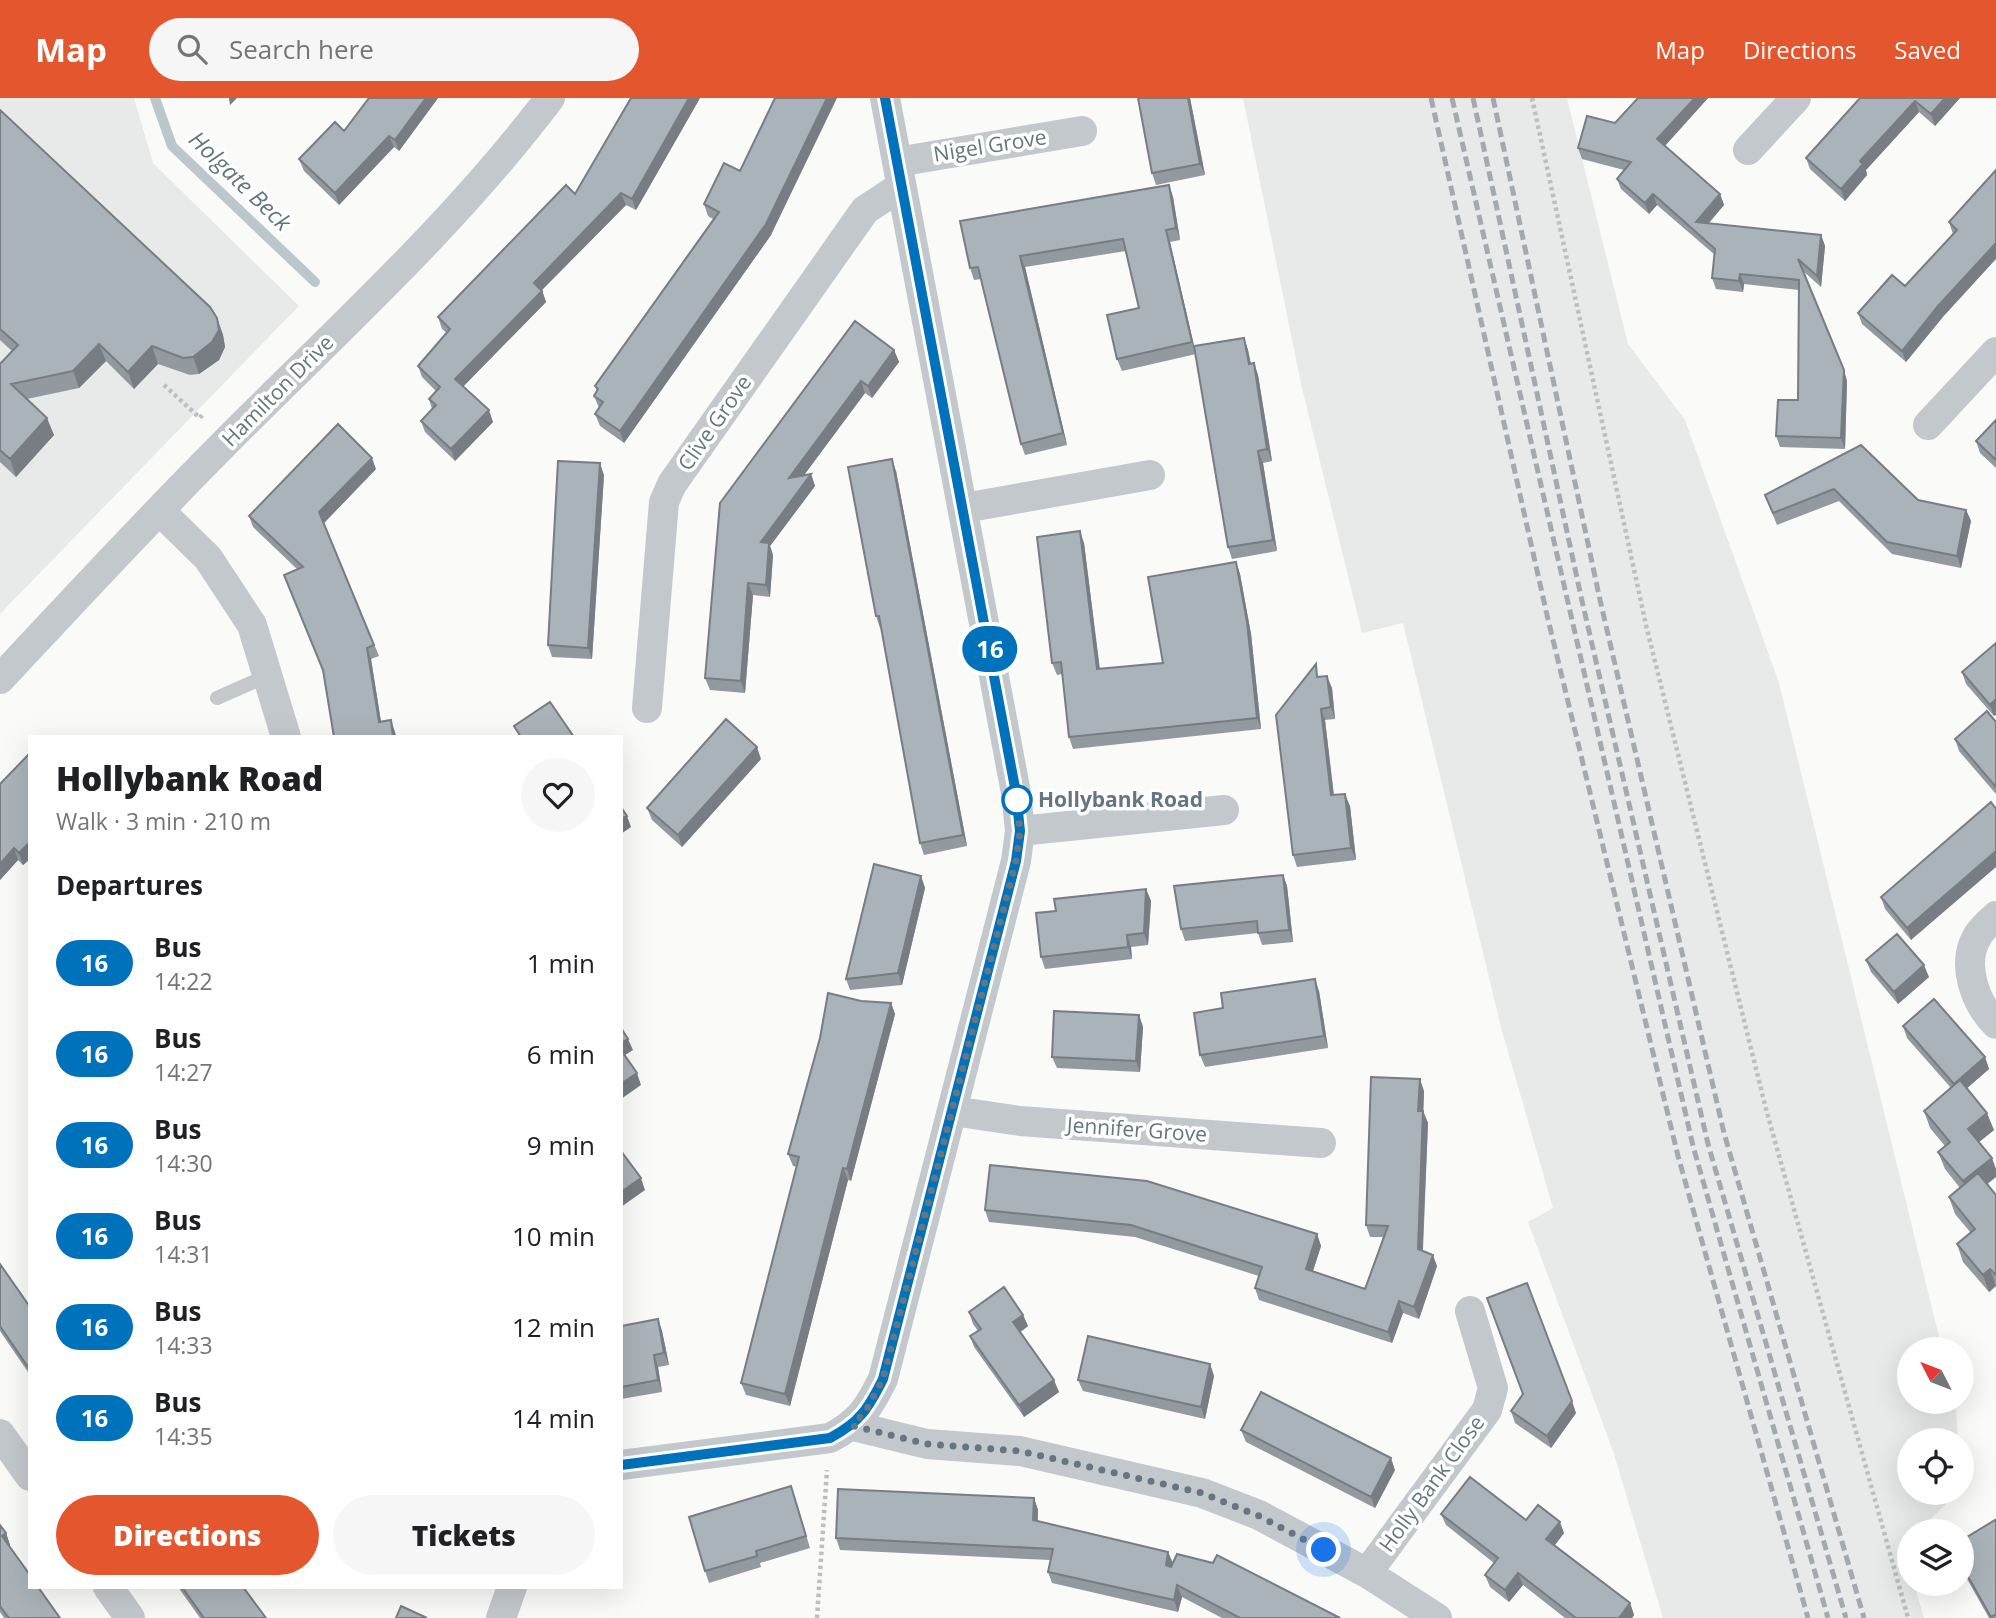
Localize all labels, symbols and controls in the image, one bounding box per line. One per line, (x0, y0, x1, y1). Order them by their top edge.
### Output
search box (149, 18, 639, 81)
text: Map (35, 27, 107, 72)
icon: search (173, 30, 211, 68)
text: Search here (229, 31, 374, 67)
text: Map (1655, 33, 1705, 66)
text: Directions (1743, 33, 1856, 66)
text: Saved (1894, 33, 1961, 66)
street label: Nigel Grove (931, 122, 1048, 168)
water label: Holgate Beck (182, 123, 300, 238)
street label: Hamilton Drive (215, 328, 339, 452)
street label: Clive Grove (671, 369, 757, 476)
line badge: 16 (958, 626, 1021, 672)
text: 16 (976, 632, 1004, 665)
text: Hollybank Road (56, 756, 323, 801)
button: heart (521, 758, 595, 832)
marker: Hollybank Road (1002, 785, 1032, 815)
place label: Hollybank Road (1038, 785, 1203, 813)
text: Walk · 3 min · 210 m (56, 805, 271, 837)
text: Departures (56, 867, 203, 903)
text: Bus (154, 929, 201, 965)
text: 1 min (527, 945, 595, 981)
text: 16 (81, 946, 108, 979)
text: 14:22 (154, 965, 213, 997)
text: Bus (154, 1020, 201, 1056)
text: 6 min (527, 1036, 595, 1072)
text: 16 (81, 1037, 108, 1070)
text: 14:27 (154, 1056, 213, 1088)
street label: Jennifer Grove (1064, 1110, 1208, 1148)
text: Bus (154, 1111, 201, 1147)
text: 9 min (527, 1127, 595, 1163)
text: 16 (81, 1128, 108, 1161)
text: 14:30 (154, 1147, 213, 1179)
text: Bus (154, 1202, 201, 1238)
text: 10 min (512, 1218, 595, 1254)
text: 16 (81, 1219, 108, 1252)
text: 14:31 (154, 1238, 213, 1270)
text: Bus (154, 1293, 201, 1329)
text: 12 min (512, 1309, 595, 1345)
text: 16 (81, 1310, 108, 1343)
text: 14:33 (154, 1329, 213, 1361)
north arrow (1897, 1337, 1974, 1414)
map controls (1897, 1337, 1974, 1596)
text: Bus (154, 1384, 201, 1420)
text: 14 min (512, 1400, 595, 1436)
text: 16 (81, 1401, 108, 1434)
street label: Holly Bank Close (1372, 1410, 1490, 1557)
text: 14:35 (154, 1420, 213, 1452)
button: locate (1897, 1428, 1974, 1505)
button: Directions (56, 1495, 319, 1575)
button: Tickets (333, 1495, 595, 1575)
button: layers (1897, 1519, 1974, 1596)
your location (1306, 1532, 1341, 1567)

